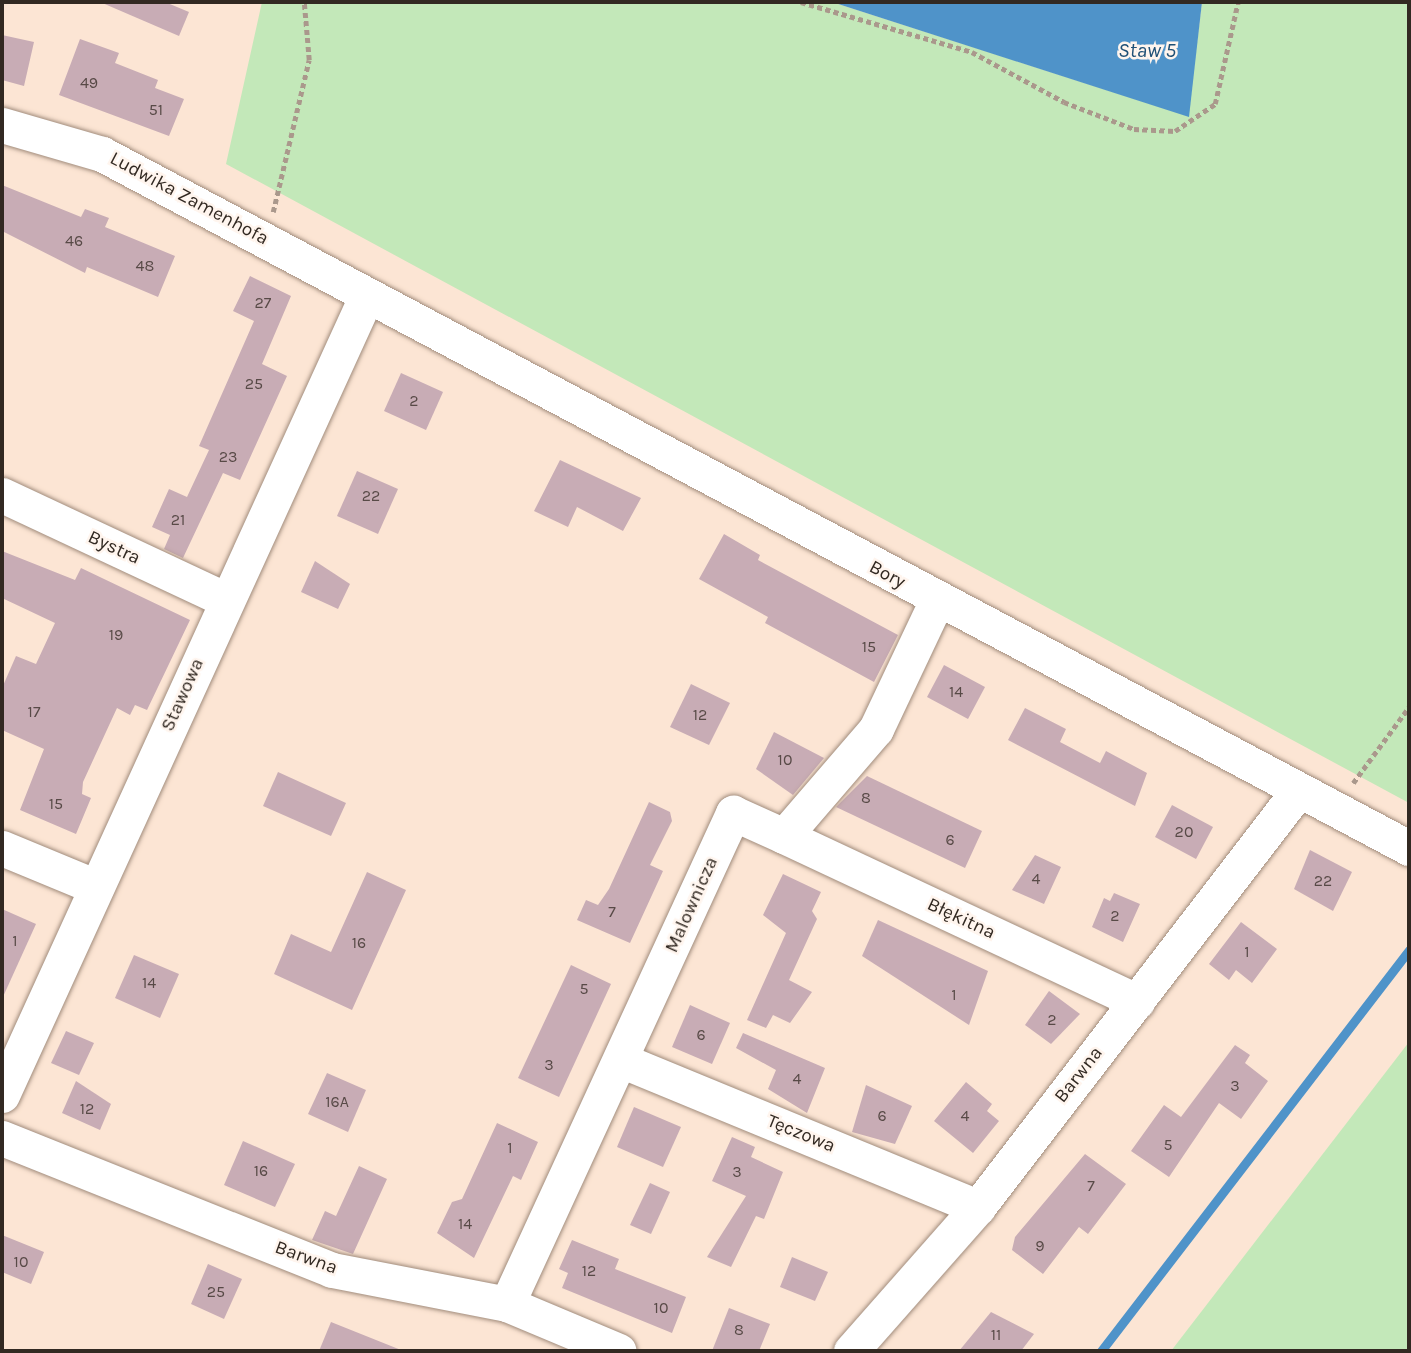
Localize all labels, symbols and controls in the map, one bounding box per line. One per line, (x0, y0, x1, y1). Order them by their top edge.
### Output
water label: Staw 5 (1118, 37, 1176, 63)
house number: 49 (80, 73, 98, 93)
house number: 51 (149, 100, 163, 120)
street label: Ludwika Zamenhofa (106, 148, 272, 250)
house number: 46 (65, 231, 83, 251)
house number: 48 (136, 256, 154, 276)
house number: 27 (255, 293, 271, 313)
house number: 25 (245, 374, 263, 394)
house number: 2 (409, 391, 419, 411)
house number: 23 (219, 447, 237, 467)
house number: 22 (362, 486, 380, 506)
house number: 21 (171, 510, 185, 530)
street label: Bystra (84, 526, 144, 570)
street label: Bory (865, 556, 909, 594)
house number: 19 (109, 625, 123, 645)
house number: 15 (862, 637, 876, 657)
street label: Stawowa (157, 655, 209, 735)
house number: 14 (949, 682, 963, 702)
house number: 17 (28, 702, 40, 722)
house number: 12 (693, 705, 707, 725)
house number: 10 (778, 750, 792, 770)
house number: 8 (861, 788, 871, 808)
house number: 15 (49, 794, 63, 814)
house number: 20 (1175, 822, 1193, 842)
house number: 6 (945, 830, 955, 850)
street label: Malownicza (661, 854, 723, 956)
house number: 4 (1032, 869, 1040, 889)
house number: 22 (1314, 871, 1332, 891)
street label: Błękitna (923, 893, 999, 945)
house number: 7 (608, 902, 616, 922)
house number: 2 (1110, 906, 1120, 926)
house number: 1 (12, 931, 18, 951)
house number: 16 (352, 933, 366, 953)
house number: 1 (1244, 942, 1250, 962)
house number: 14 (142, 973, 156, 993)
house number: 5 (579, 979, 589, 999)
house number: 1 (951, 985, 957, 1005)
house number: 2 (1047, 1010, 1057, 1030)
house number: 6 (696, 1025, 706, 1045)
street label: Barwna (1050, 1042, 1108, 1108)
house number: 3 (544, 1055, 554, 1075)
house number: 4 (793, 1069, 801, 1089)
house number: 3 (1230, 1076, 1240, 1096)
house number: 16A (325, 1092, 349, 1112)
house number: 12 (80, 1099, 94, 1119)
house number: 6 (877, 1106, 887, 1126)
house number: 4 (961, 1106, 969, 1126)
street label: Tęczowa (764, 1110, 838, 1158)
house number: 5 (1163, 1135, 1173, 1155)
house number: 1 (507, 1138, 513, 1158)
house number: 16 (254, 1161, 268, 1181)
house number: 3 (732, 1162, 742, 1182)
house number: 7 (1087, 1176, 1095, 1196)
house number: 14 (458, 1214, 472, 1234)
street label: Barwna (272, 1236, 340, 1280)
house number: 9 (1035, 1236, 1045, 1256)
house number: 10 (14, 1252, 28, 1272)
house number: 12 (582, 1261, 596, 1281)
house number: 25 (207, 1282, 225, 1302)
house number: 10 (654, 1298, 668, 1318)
house number: 8 (734, 1320, 744, 1340)
house number: 11 (991, 1325, 1001, 1345)

